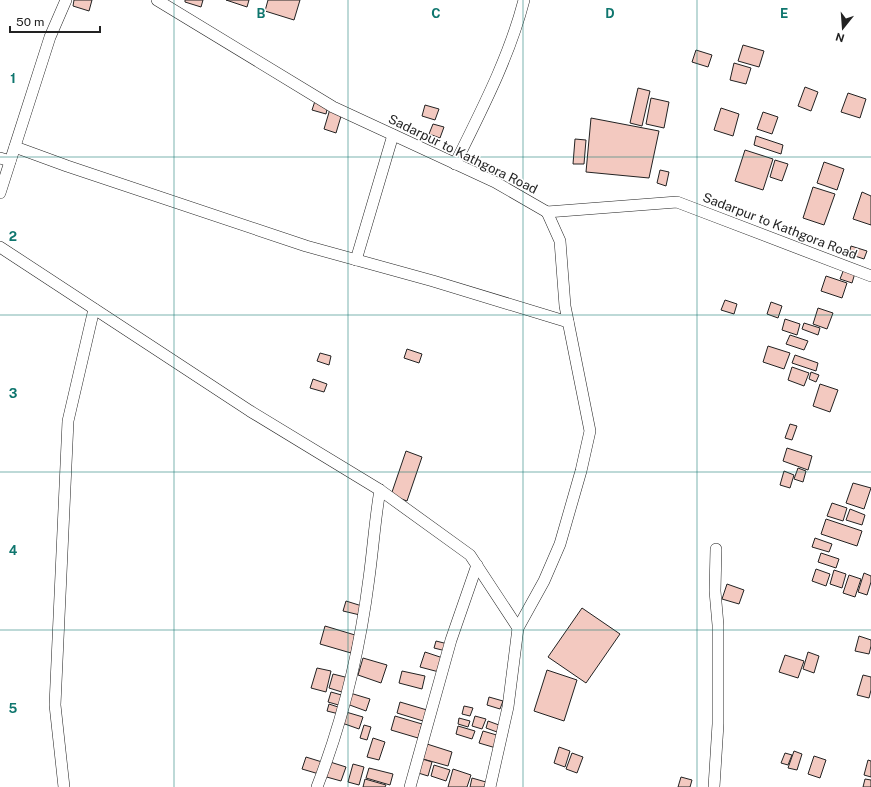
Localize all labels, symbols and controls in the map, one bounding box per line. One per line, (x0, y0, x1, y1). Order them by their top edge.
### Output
text: B (257, 6, 266, 21)
text: C (431, 6, 441, 21)
text: D (605, 6, 615, 21)
text: E (780, 6, 788, 21)
scale bar (10, 8, 100, 34)
north arrow (823, 8, 863, 48)
text: 50 m (16, 15, 44, 29)
text: N (834, 31, 846, 45)
text: 1 (10, 71, 16, 86)
street label: Sadarpur to Kathgora Road (386, 111, 540, 197)
street label: Sadarpur to Kathgora Road (701, 190, 859, 262)
text: 2 (9, 229, 17, 244)
text: 3 (9, 386, 18, 401)
text: 4 (9, 543, 18, 558)
text: 5 (9, 701, 18, 716)

